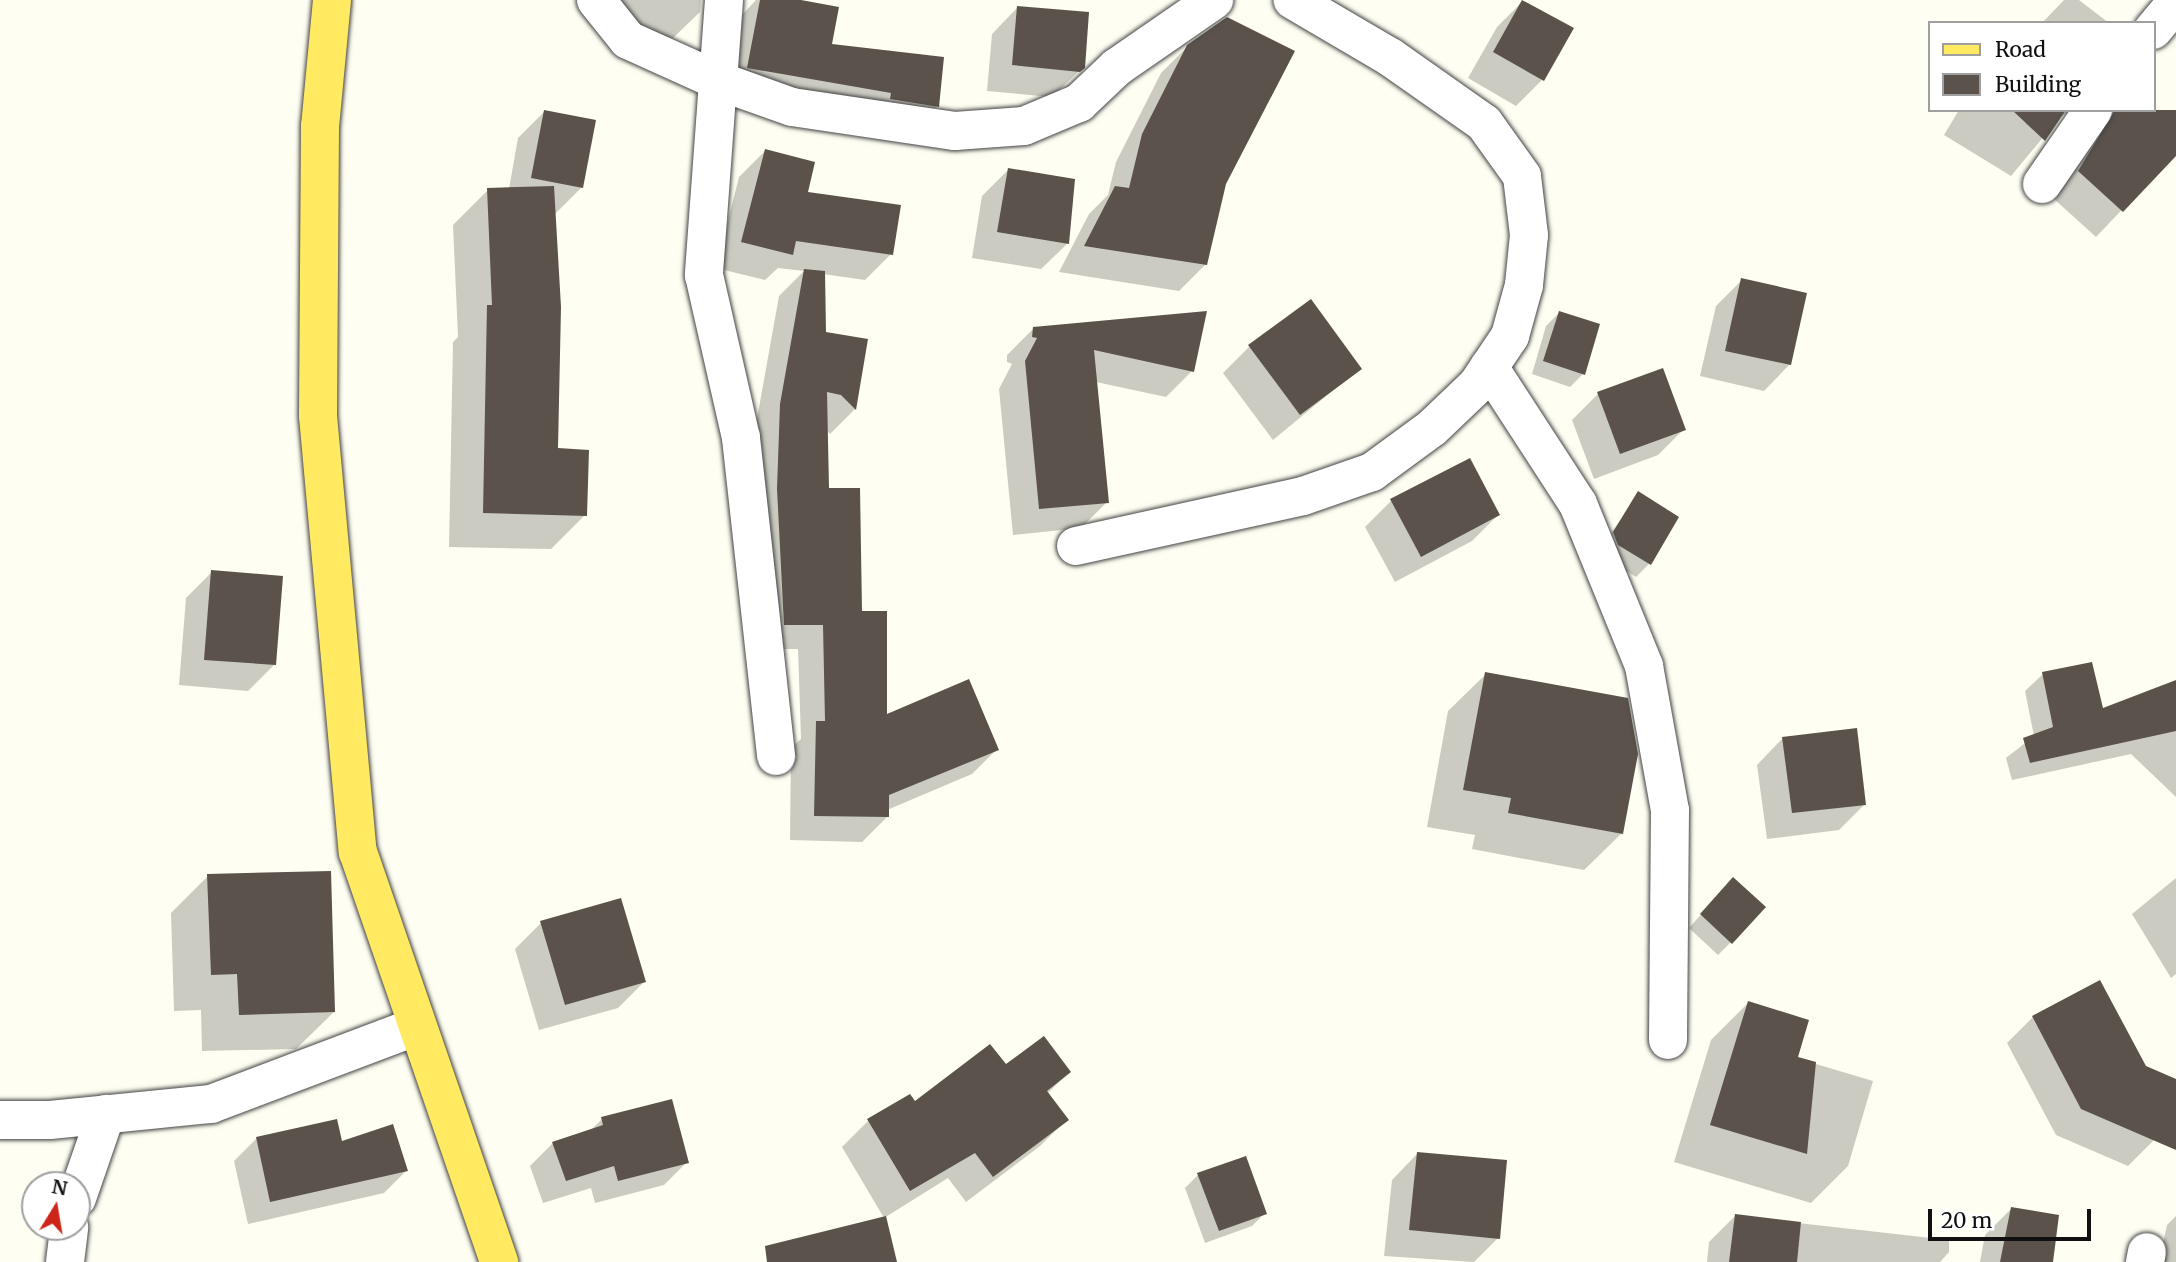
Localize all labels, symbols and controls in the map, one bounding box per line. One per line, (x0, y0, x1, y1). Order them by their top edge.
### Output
legend (1927, 21, 2155, 112)
text: Road (1995, 36, 2046, 63)
text: Building (1995, 71, 2081, 98)
north arrow (21, 1171, 91, 1241)
text: N (50, 1174, 69, 1201)
scale bar (1931, 1196, 2094, 1240)
text: 20 m (1941, 1207, 1992, 1234)

